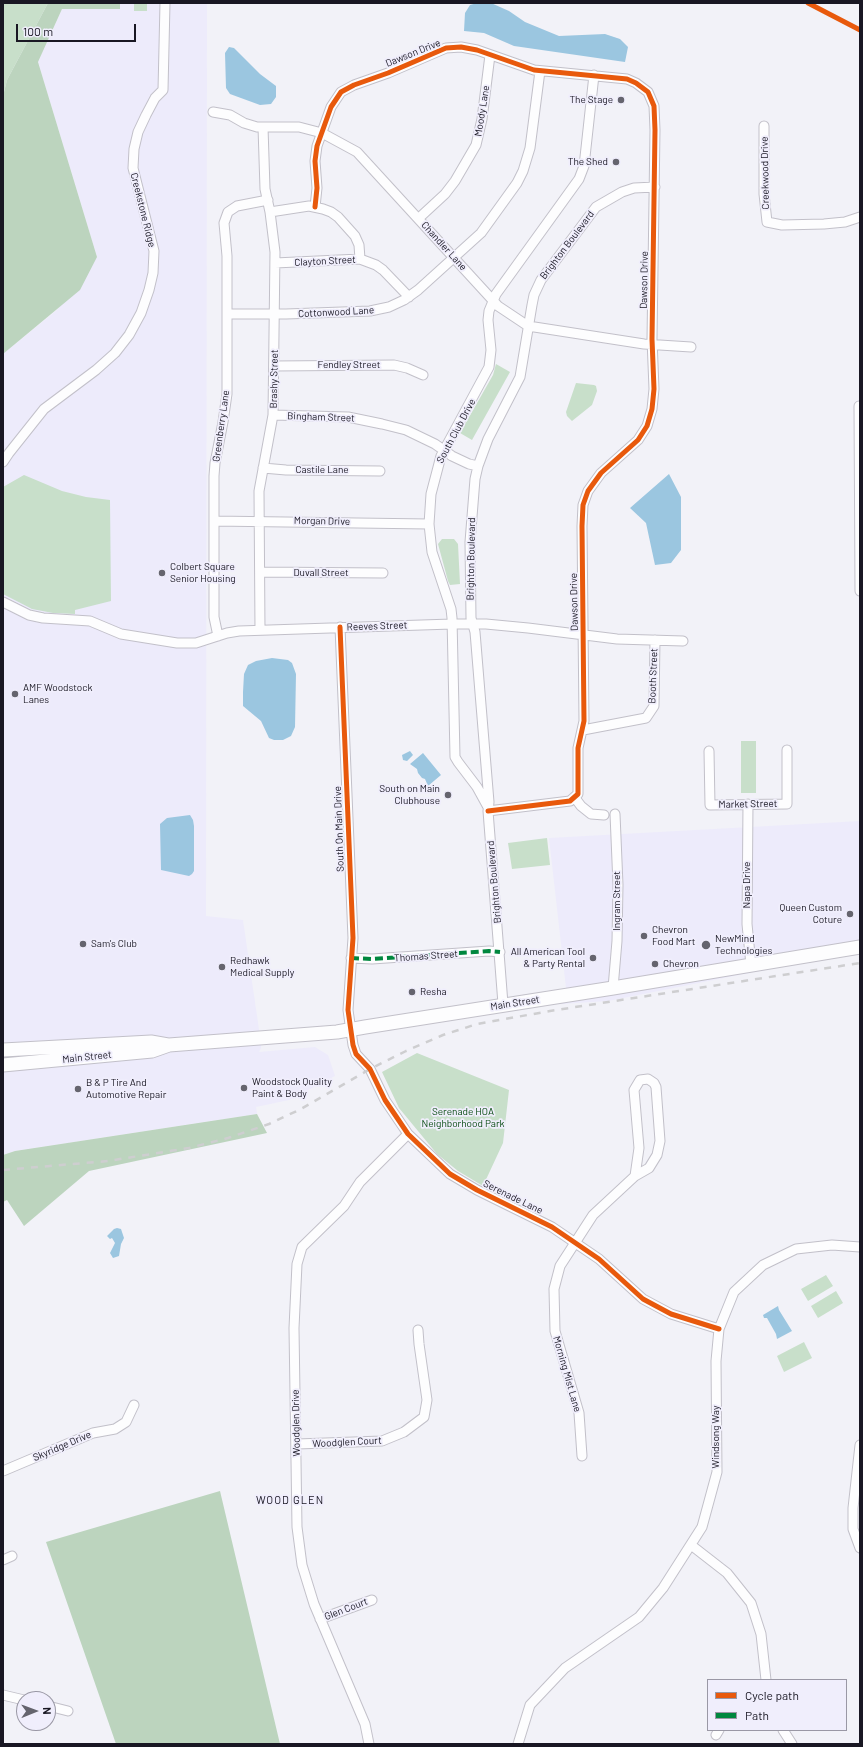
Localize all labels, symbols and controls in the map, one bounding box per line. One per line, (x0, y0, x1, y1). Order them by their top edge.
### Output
scale bar (18, 16, 138, 42)
text: 100 m (23, 24, 53, 38)
street label: Dawson Drive (384, 37, 442, 69)
street label: Moody Lane (472, 85, 492, 137)
place label: The Stage (569, 94, 613, 106)
marker: The Stage (616, 95, 626, 105)
street label: Creekwood Drive (758, 136, 772, 210)
place label: The Shed (568, 156, 608, 168)
marker: The Shed (611, 157, 621, 167)
street label: Creekstone Ridge (128, 171, 158, 249)
street label: Brighton Boulevard (537, 208, 597, 282)
street label: Chandler Lane (419, 219, 469, 273)
street label: Dawson Drive (637, 251, 651, 309)
street label: Clayton Street (294, 253, 356, 269)
street label: Cottonwood Lane (298, 304, 374, 320)
street label: Brashy Street (267, 349, 281, 409)
street label: Fendley Street (318, 359, 380, 371)
street label: Greenberry Lane (210, 389, 232, 463)
street label: South Club Drive (434, 397, 478, 465)
street label: Bingham Street (287, 410, 355, 424)
street label: Castile Lane (295, 464, 349, 476)
street label: Morgan Drive (294, 515, 350, 527)
street label: Brighton Boulevard (464, 517, 478, 601)
place label: Colbert Square Senior Housing (170, 561, 236, 584)
street label: Duvall Street (293, 567, 349, 579)
marker: Colbert Square Senior Housing (157, 568, 167, 578)
street label: Dawson Drive (567, 573, 581, 631)
street label: Reeves Street (347, 619, 407, 633)
street label: Booth Street (646, 648, 660, 704)
place label: AMF Woodstock Lanes (23, 682, 92, 706)
marker: AMF Woodstock Lanes (10, 689, 20, 699)
place label: South on Main Clubhouse (379, 783, 440, 806)
street label: South On Main Drive (332, 786, 346, 872)
marker: South on Main Clubhouse (443, 790, 453, 800)
street label: Market Street (718, 797, 778, 811)
street label: Brighton Boulevard (484, 840, 504, 924)
street label: Napa Drive (741, 862, 753, 908)
street label: Ingram Street (611, 871, 623, 931)
place label: Queen Custom Coture (779, 902, 842, 926)
marker: Queen Custom Coture (845, 909, 855, 919)
place label: Chevron Food Mart (652, 924, 695, 948)
marker: Chevron Food Mart (639, 931, 649, 941)
place label: NewMind Technologies (715, 933, 772, 956)
place label: Sam's Club (91, 938, 137, 950)
marker: Sam's Club (78, 939, 88, 949)
marker: NewMind Technologies (700, 939, 712, 951)
place label: All American Tool & Party Rental (511, 946, 585, 970)
street label: Thomas Street (394, 948, 458, 964)
marker: All American Tool & Party Rental (588, 953, 598, 963)
place label: Redhawk Medical Supply (230, 955, 294, 978)
place label: Chevron (663, 958, 699, 970)
marker: Chevron (650, 959, 660, 969)
marker: Redhawk Medical Supply (217, 962, 227, 972)
place label: Resha (420, 986, 447, 998)
marker: Resha (407, 987, 417, 997)
street label: Main Street (490, 993, 540, 1013)
street label: Main Street (62, 1048, 112, 1066)
place label: Woodstock Quality Paint & Body (252, 1076, 332, 1100)
place label: B & P Tire And Automotive Repair (86, 1077, 166, 1100)
marker: Woodstock Quality Paint & Body (239, 1083, 249, 1093)
marker: B & P Tire And Automotive Repair (73, 1084, 83, 1094)
park label: Serenade HOA Neighborhood Park (421, 1106, 505, 1130)
street label: Serenade Lane (481, 1177, 545, 1217)
street label: Morning Mist Lane (550, 1335, 584, 1413)
street label: Woodglen Drive (289, 1389, 303, 1457)
street label: Windsong Way (710, 1405, 722, 1469)
street label: Skyridge Drive (31, 1428, 93, 1464)
street label: Woodglen Court (312, 1434, 382, 1450)
district label: WOOD GLEN (256, 1493, 324, 1507)
street label: Glen Court (323, 1595, 369, 1623)
legend (707, 1679, 847, 1731)
text: Cycle path (745, 1688, 799, 1702)
north arrow (16, 1691, 56, 1731)
text: N (41, 1707, 54, 1715)
text: Path (745, 1708, 769, 1722)

